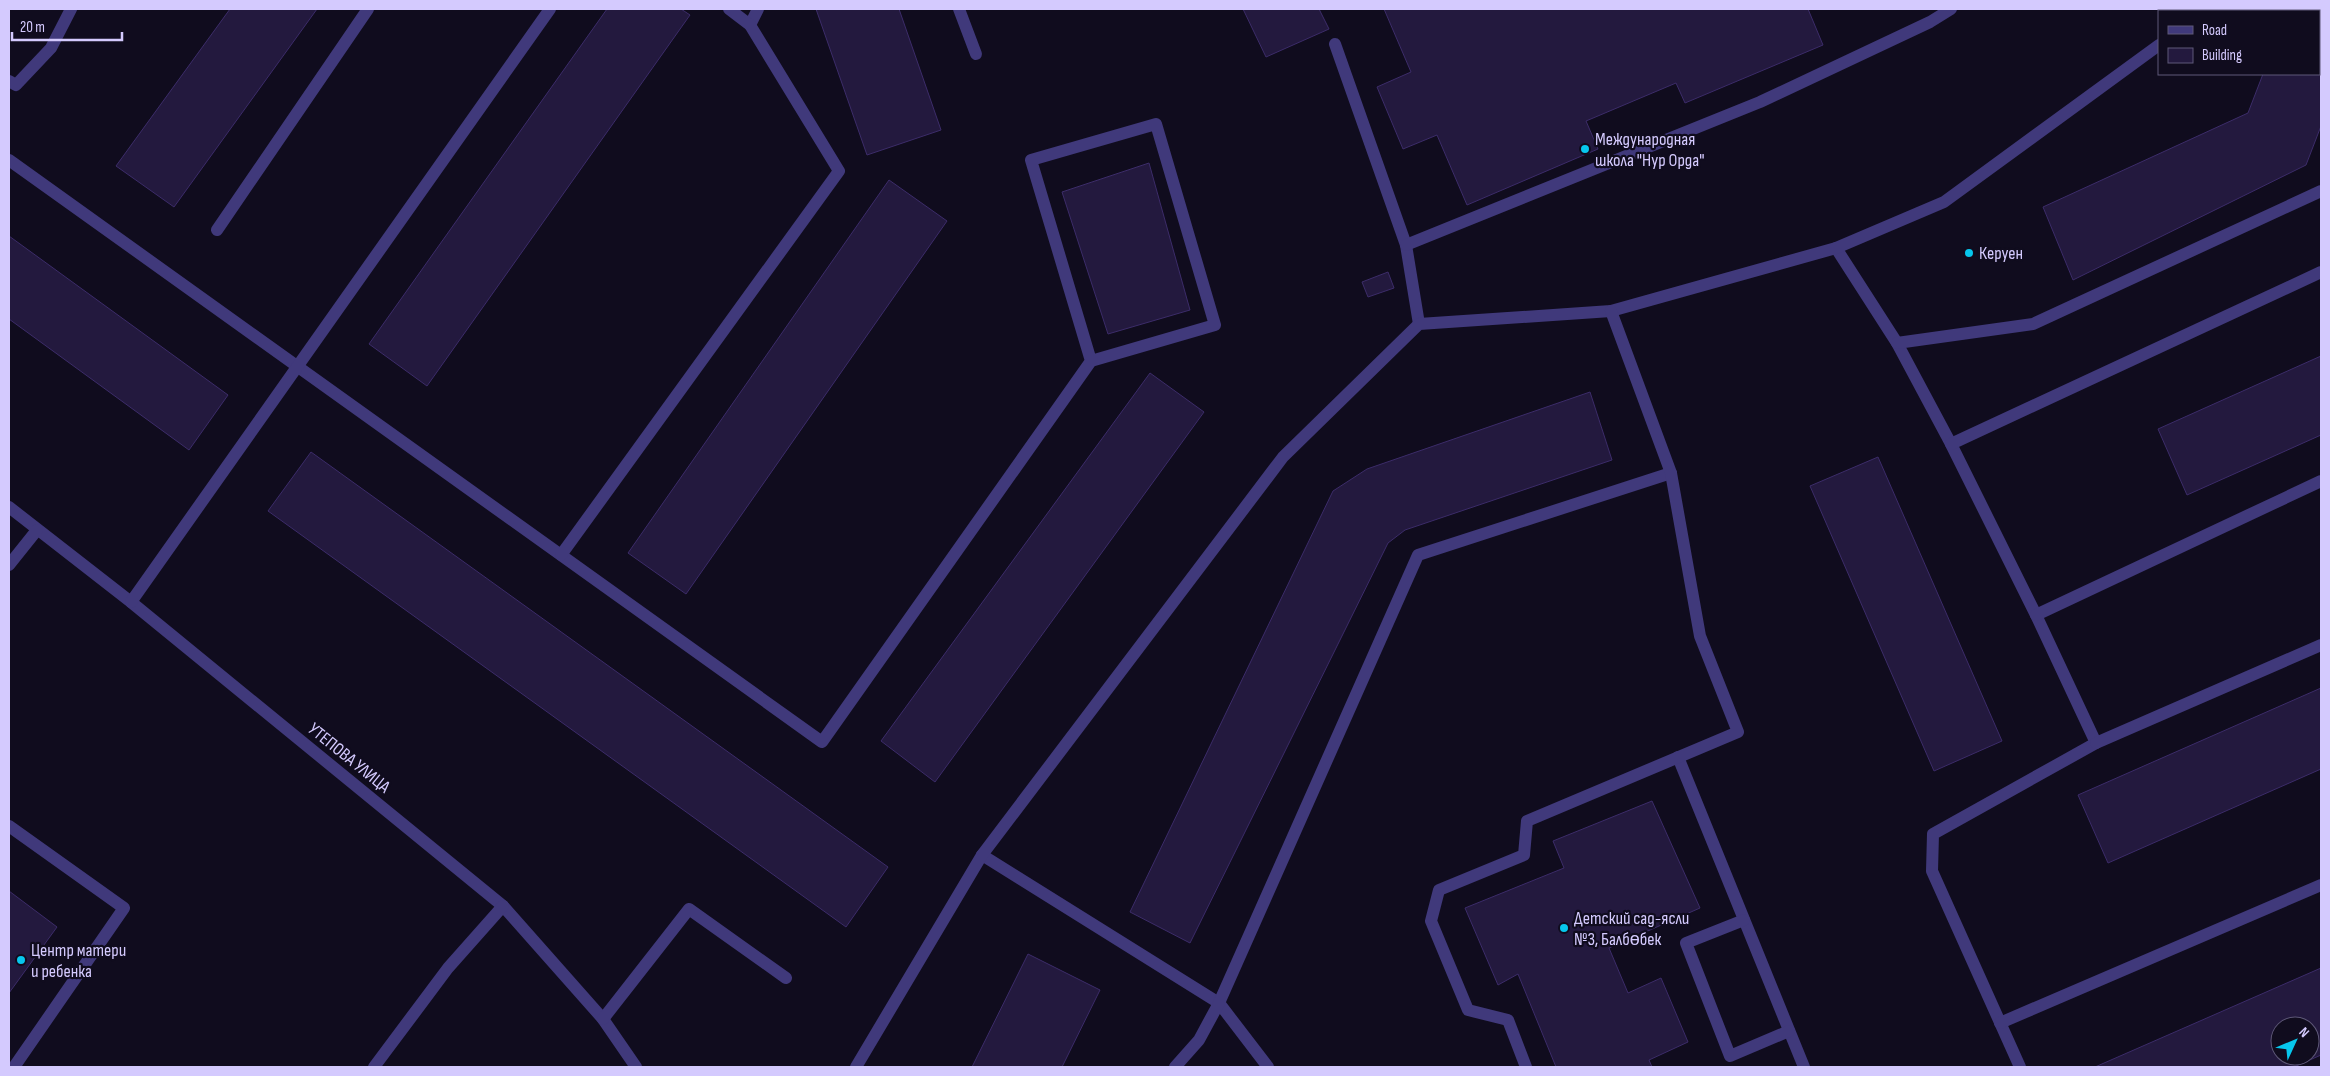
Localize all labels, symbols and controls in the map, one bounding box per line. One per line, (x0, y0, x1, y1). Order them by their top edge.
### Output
scale bar (12, 10, 122, 42)
legend (2158, 10, 2320, 75)
text: 20 m (20, 18, 45, 37)
text: Road (2202, 21, 2227, 40)
text: Building (2202, 46, 2242, 65)
place label: Международная школа "Нур Орда" (1595, 129, 1705, 171)
marker: Международная школа "Нур Орда" (1579, 143, 1591, 155)
place label: Керуен (1979, 243, 2023, 264)
marker: Керуен (1963, 247, 1975, 259)
street label: УТЕПОВА УЛИЦА (304, 719, 394, 798)
place label: Детский сад-ясли №3, Балбөбек (1574, 908, 1689, 950)
marker: Детский сад-ясли №3, Балбөбек (1558, 922, 1570, 934)
place label: Центр матери и ребенка (31, 940, 126, 982)
marker: Центр матери и ребенка (15, 954, 27, 966)
north arrow (2270, 1016, 2320, 1066)
text: N (2295, 1024, 2313, 1041)

